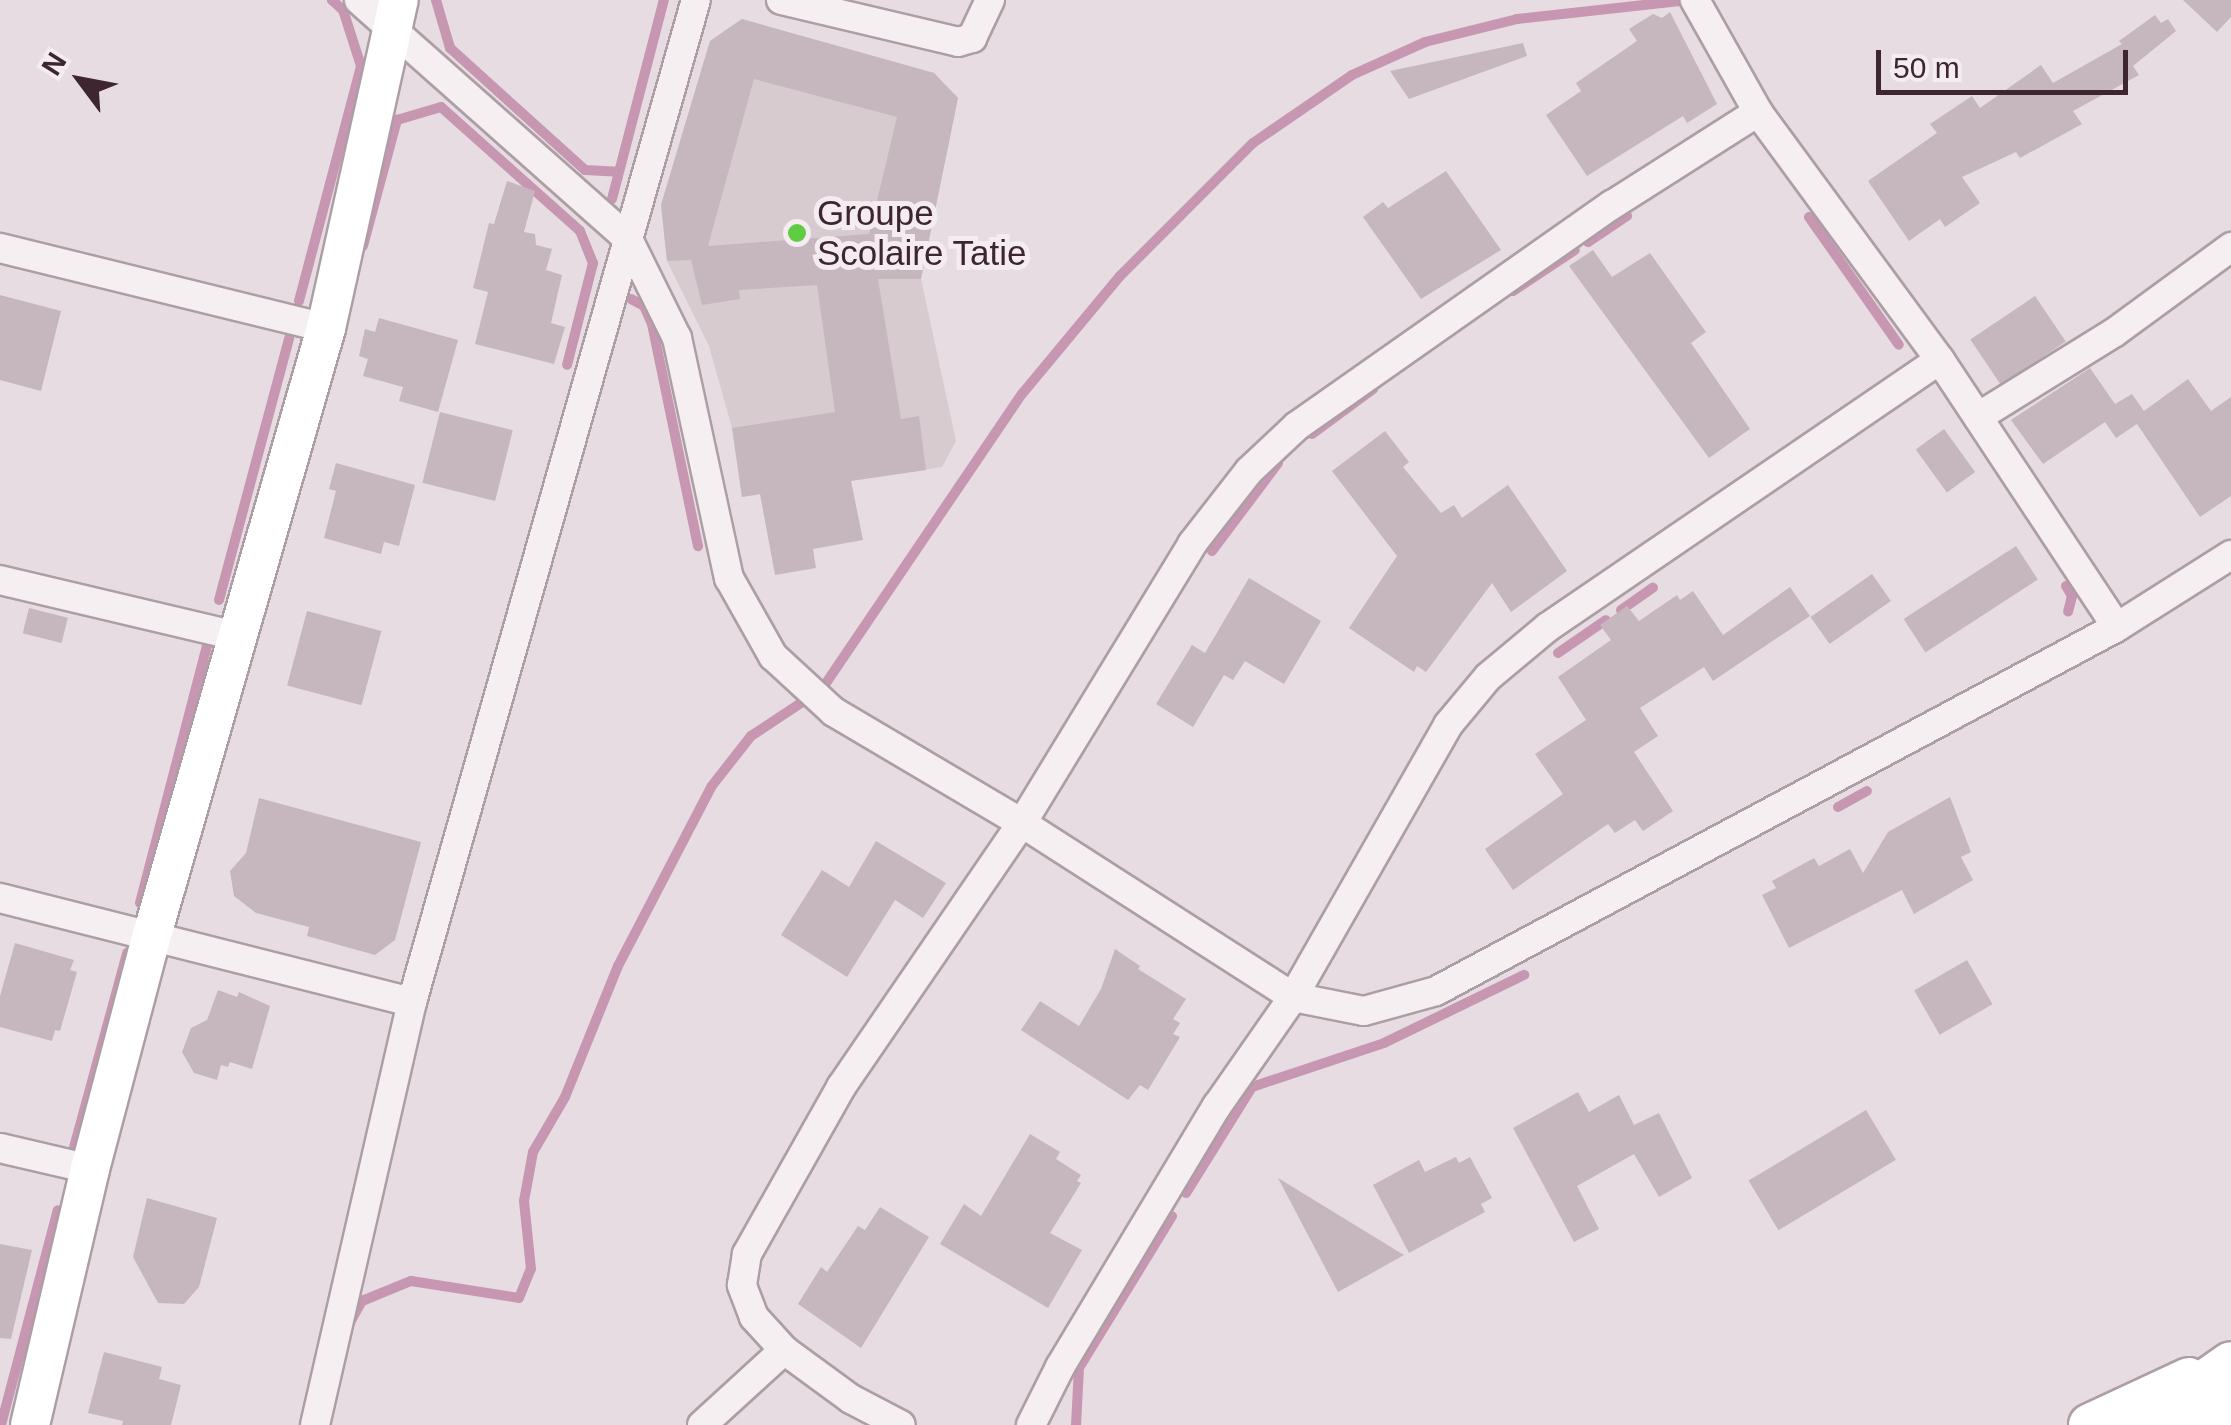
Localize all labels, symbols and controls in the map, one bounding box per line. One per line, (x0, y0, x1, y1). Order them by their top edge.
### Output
north arrow (30, 30, 130, 130)
scale bar (1881, 30, 2134, 92)
text: N (36, 47, 73, 81)
text: 50 m (1893, 51, 1960, 84)
place label: Groupe Scolaire Tatie (817, 192, 1027, 274)
marker: Groupe Scolaire Tatie (786, 222, 808, 244)

